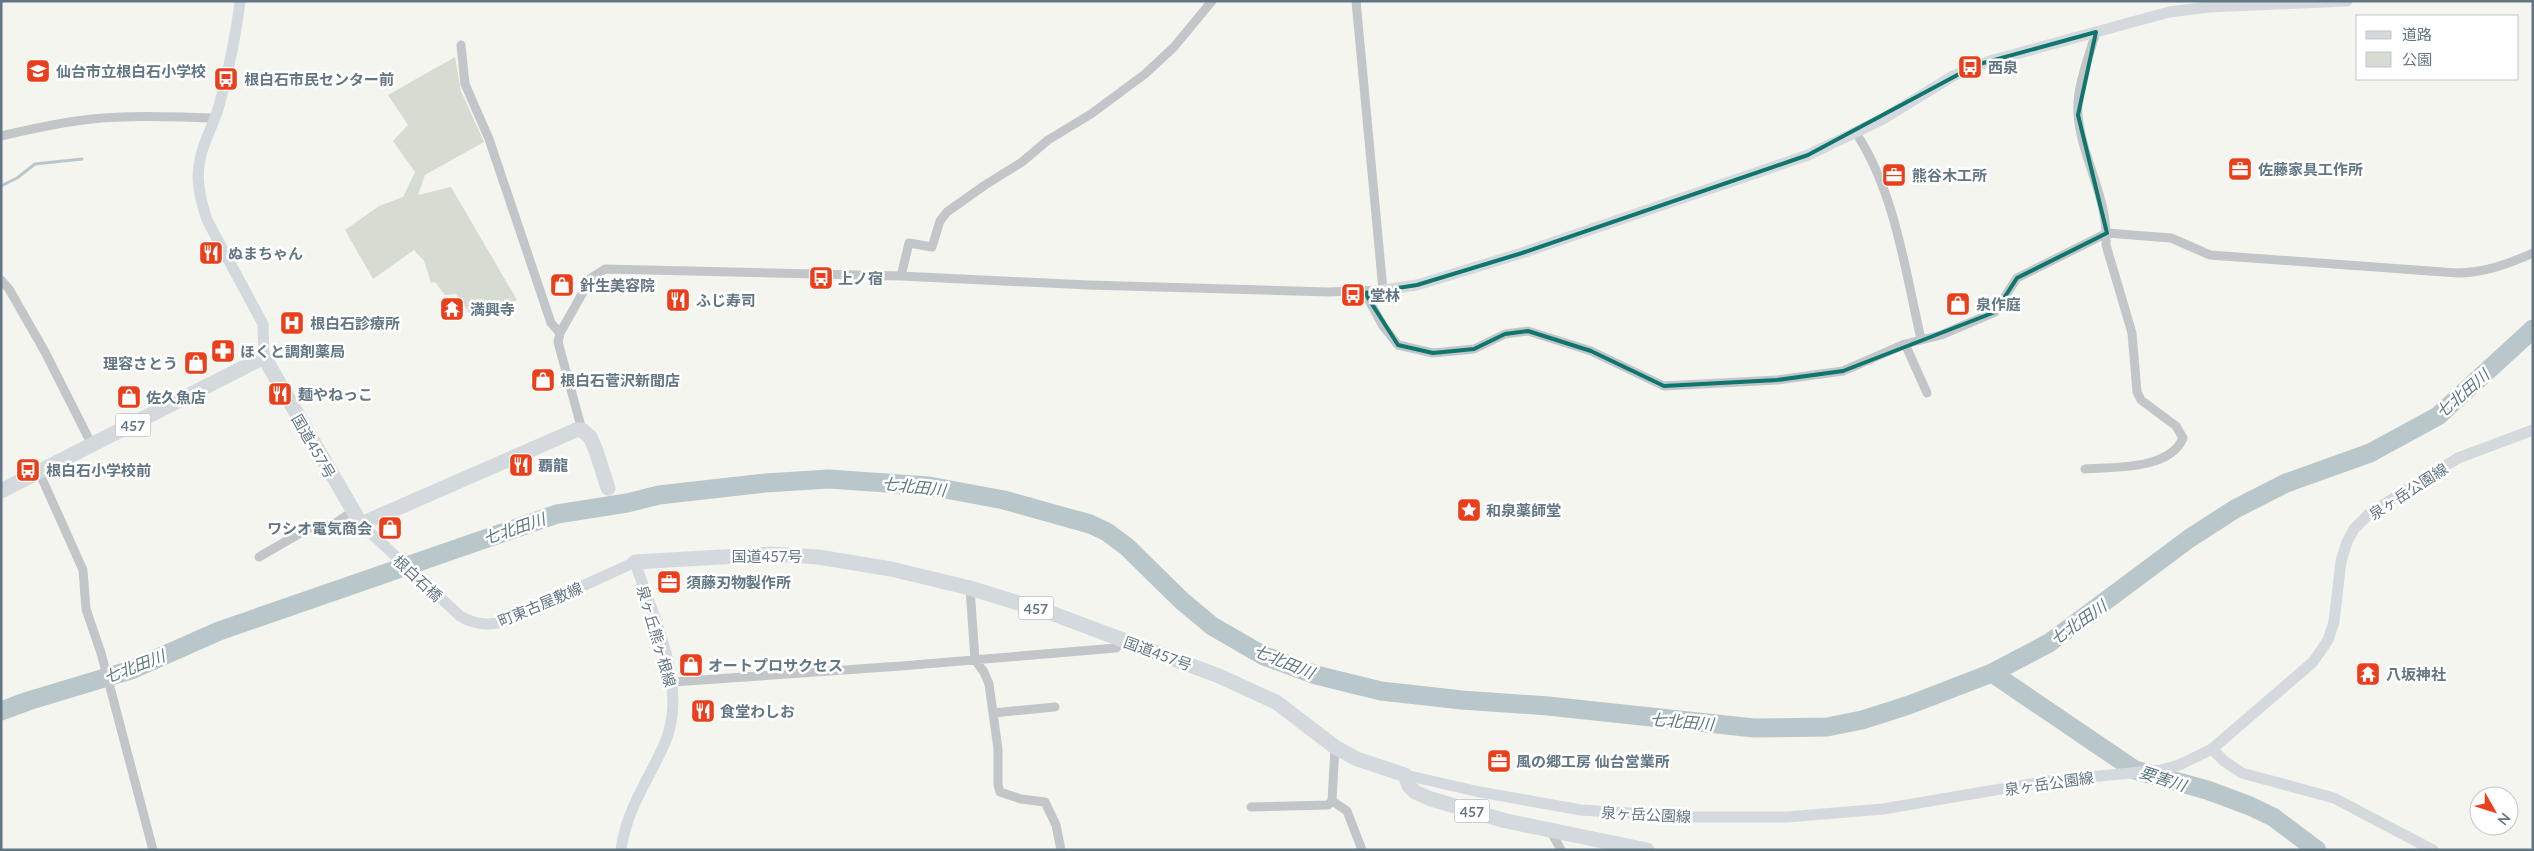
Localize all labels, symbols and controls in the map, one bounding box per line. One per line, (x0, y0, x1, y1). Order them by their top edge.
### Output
legend (2356, 15, 2519, 80)
text: 道路 (2402, 25, 2432, 43)
text: 公園 (2402, 50, 2432, 68)
bus stop icon: 西泉 (1957, 54, 1983, 80)
school or university icon: 仙台市立根白石小学校 (25, 58, 51, 84)
place label: 西泉 (1988, 58, 2018, 76)
place label: 仙台市立根白石小学校 (56, 62, 206, 80)
bus stop icon: 根白石市民センター前 (213, 66, 239, 92)
place label: 根白石市民センター前 (244, 70, 394, 88)
office icon: 佐藤家具工作所 (2227, 156, 2253, 182)
place label: 佐藤家具工作所 (2258, 160, 2363, 178)
office icon: 熊谷木工所 (1881, 162, 1907, 188)
place label: 熊谷木工所 (1912, 166, 1987, 184)
restaurant icon: ぬまちゃん (198, 240, 224, 266)
place label: ぬまちゃん (228, 244, 303, 262)
bus stop icon: 上ノ宿 (808, 265, 834, 291)
place label: 上ノ宿 (838, 269, 883, 287)
shop icon: 針生美容院 (549, 272, 575, 298)
place label: 針生美容院 (580, 276, 655, 294)
bus stop icon: 堂林 (1340, 282, 1366, 308)
place label: 堂林 (1370, 286, 1400, 304)
restaurant icon: ふじ寿司 (665, 287, 691, 313)
place label: ふじ寿司 (696, 291, 756, 309)
shop icon: 泉作庭 (1945, 291, 1971, 317)
place label: 泉作庭 (1976, 295, 2021, 313)
temple icon: 満興寺 (439, 296, 465, 322)
place label: 満興寺 (470, 300, 515, 318)
hospital icon: 根白石診療所 (279, 310, 305, 336)
place label: 根白石診療所 (310, 314, 400, 332)
pharmacy icon: ほくと調剤薬局 (210, 338, 236, 364)
place label: ほくと調剤薬局 (240, 342, 345, 360)
shop icon: 理容さとう (183, 350, 209, 376)
place label: 理容さとう (103, 354, 178, 372)
water label: 七北田川 (2432, 364, 2494, 421)
shop icon: 根白石菅沢新聞店 (530, 367, 556, 393)
place label: 根白石菅沢新聞店 (560, 371, 680, 389)
restaurant icon: 麺やねっこ (267, 381, 293, 407)
shop icon: 佐久魚店 (116, 384, 142, 410)
place label: 麺やねっこ (298, 385, 373, 403)
place label: 佐久魚店 (146, 388, 206, 406)
street label: 国道457号 (288, 411, 340, 481)
road number: 457 (116, 414, 150, 436)
restaurant icon: 覇龍 (508, 452, 534, 478)
place label: 覇龍 (538, 456, 568, 474)
bus stop icon: 根白石小学校前 (15, 457, 41, 483)
street label: 泉ヶ岳公園線 (2365, 459, 2451, 523)
place label: 根白石小学校前 (46, 461, 151, 479)
water label: 七北田川 (881, 473, 949, 499)
place icon: 和泉薬師堂 (1456, 497, 1482, 523)
place label: 和泉薬師堂 (1486, 501, 1561, 519)
water label: 七北田川 (481, 508, 549, 547)
shop icon: ワシオ電気商会 (377, 515, 403, 541)
place label: ワシオ電気商会 (267, 519, 372, 537)
street label: 国道457号 (731, 547, 803, 565)
street label: 根白石橋 (390, 551, 446, 605)
office icon: 須藤刃物製作所 (656, 569, 682, 595)
place label: 須藤刃物製作所 (686, 573, 791, 591)
street label: 町東古屋敷線 (495, 578, 585, 630)
street label: 泉ヶ丘熊ヶ根線 (634, 583, 680, 689)
water label: 七北田川 (2046, 595, 2111, 648)
road number: 457 (1018, 596, 1054, 620)
street label: 国道457号 (1122, 632, 1194, 674)
water label: 七北田川 (1251, 640, 1319, 683)
water label: 七北田川 (101, 645, 169, 686)
shop icon: オートプロサクセス (678, 652, 704, 678)
place label: オートプロサクセス (708, 656, 843, 674)
temple icon: 八坂神社 (2355, 661, 2381, 687)
place label: 八坂神社 (2386, 665, 2446, 683)
restaurant icon: 食堂わしお (690, 698, 716, 724)
place label: 食堂わしお (720, 702, 795, 720)
water label: 七北田川 (1649, 709, 1717, 733)
office icon: 風の郷工房 仙台営業所 (1486, 748, 1512, 774)
place label: 風の郷工房 仙台営業所 (1516, 752, 1670, 770)
water label: 要害川 (2137, 762, 2191, 795)
street label: 泉ヶ岳公園線 (2003, 768, 2095, 798)
north arrow (2469, 786, 2519, 836)
road number: 457 (1454, 799, 1490, 822)
street label: 泉ヶ岳公園線 (1601, 803, 1691, 825)
text: N (2494, 810, 2514, 829)

